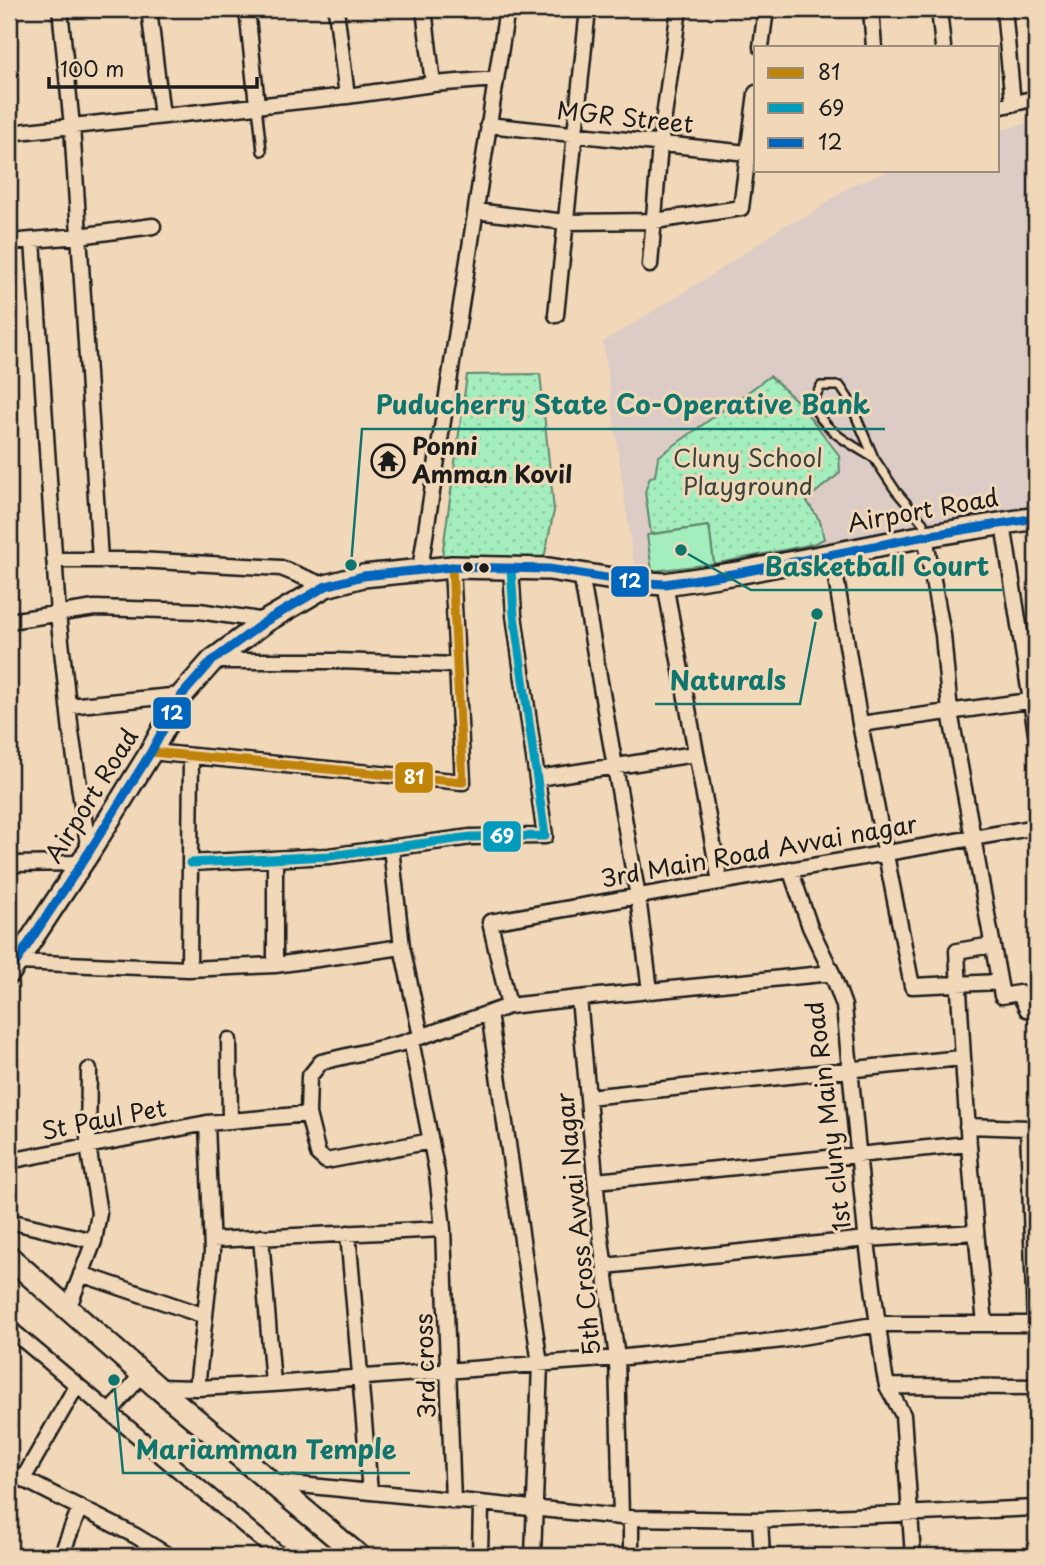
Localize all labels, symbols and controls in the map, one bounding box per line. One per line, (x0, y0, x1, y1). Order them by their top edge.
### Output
scale bar (49, 46, 257, 90)
legend (754, 46, 1000, 172)
text: 100 m (60, 52, 124, 84)
text: 81 (818, 55, 840, 87)
street label: MGR Street (555, 91, 696, 141)
text: 69 (818, 91, 844, 123)
text: 12 (818, 125, 842, 157)
callout: Puducherry State Co-Operative Bank (362, 382, 885, 429)
text: Puducherry State Co-Operative Bank (376, 384, 870, 423)
place label: Ponni Amman Kovil (411, 427, 572, 491)
park label: Cluny School Playground (673, 439, 823, 503)
temple icon: Ponni Amman Kovil (369, 442, 407, 480)
street label: Airport Road (844, 478, 1001, 540)
callout: Basketball Court (751, 543, 1004, 590)
text: Basketball Court (765, 546, 989, 585)
unlabelled marker (461, 560, 475, 574)
unlabelled marker (477, 561, 491, 575)
line badge: 12 (610, 565, 650, 598)
text: 12 (619, 566, 641, 594)
callout: Naturals (655, 657, 800, 704)
text: Naturals (670, 660, 786, 699)
line badge: 12 (152, 696, 192, 730)
text: 12 (161, 698, 183, 726)
street label: Airport Road (35, 721, 146, 869)
line badge: 81 (394, 761, 434, 794)
text: 81 (404, 762, 424, 790)
street label: 3rd Main Road Avvai nagar (598, 804, 920, 896)
line badge: 69 (482, 820, 522, 853)
text: 69 (490, 821, 514, 849)
street label: 1st cluny Main Road (795, 999, 859, 1233)
street label: St Paul Pet (38, 1088, 169, 1148)
street label: 5th Cross Avvai Nagar (545, 1091, 609, 1358)
street label: 3rd cross (404, 1313, 444, 1419)
callout: Mariamman Temple (123, 1426, 410, 1473)
text: Mariamman Temple (136, 1429, 397, 1468)

